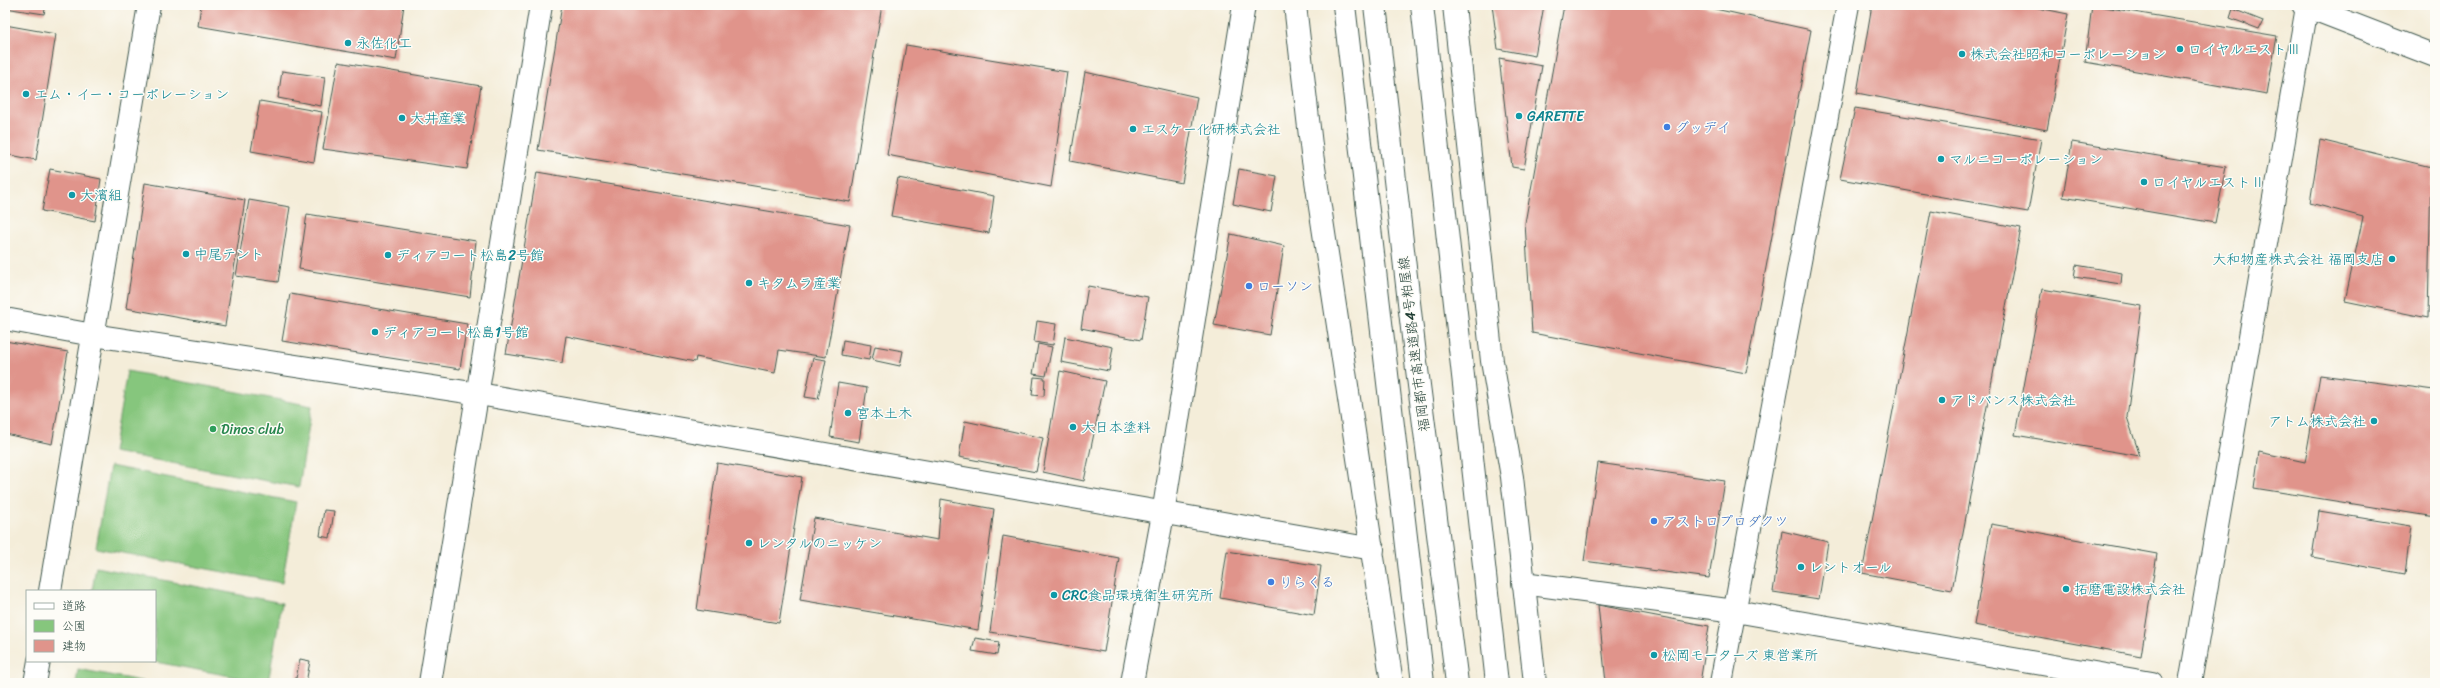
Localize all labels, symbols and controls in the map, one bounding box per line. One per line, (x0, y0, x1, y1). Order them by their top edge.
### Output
place label: 永佐化工 (356, 31, 412, 56)
place label: ロイヤルエストⅢ (2188, 37, 2301, 62)
marker: 永佐化工 (343, 38, 353, 48)
place label: 株式会社昭和コーポレーション (1970, 42, 2166, 67)
marker: ロイヤルエストⅢ (2175, 44, 2185, 54)
marker: 株式会社昭和コーポレーション (1957, 49, 1967, 59)
place label: エム・イー・コーポレーション (34, 82, 229, 107)
marker: エム・イー・コーポレーション (21, 89, 31, 99)
place label: GARETTE (1527, 104, 1585, 129)
place label: 大井産業 (410, 106, 466, 131)
marker: GARETTE (1514, 111, 1524, 121)
marker: 大井産業 (397, 113, 407, 123)
place label: グッデイ (1675, 115, 1730, 140)
place label: エスケー化研株式会社 (1141, 117, 1281, 142)
marker: グッデイ (1662, 122, 1672, 132)
marker: エスケー化研株式会社 (1128, 124, 1138, 134)
place label: マルニコーポレーション (1949, 147, 2103, 172)
marker: マルニコーポレーション (1936, 154, 1946, 164)
place label: ロイヤルエストⅡ (2152, 170, 2265, 195)
marker: ロイヤルエストⅡ (2139, 177, 2149, 187)
place label: 大濱組 (80, 183, 122, 208)
marker: 大濱組 (67, 190, 77, 200)
place label: 中尾テント (194, 242, 264, 267)
place label: ディアコート松島2号館 (396, 243, 544, 268)
place label: 大和物産株式会社 福岡支店 (2212, 247, 2384, 272)
marker: 中尾テント (181, 249, 191, 259)
marker: ディアコート松島2号館 (383, 250, 393, 260)
marker: 大和物産株式会社 福岡支店 (2387, 254, 2397, 264)
street label: 福岡都市高速道路4号粕屋線 (1391, 255, 1437, 433)
place label: キタムラ産業 (757, 271, 841, 296)
place label: ローソン (1257, 274, 1313, 299)
marker: キタムラ産業 (744, 278, 754, 288)
marker: ローソン (1244, 281, 1254, 291)
place label: ディアコート松島1号館 (383, 320, 529, 345)
marker: ディアコート松島1号館 (370, 327, 380, 337)
place label: アドバンス株式会社 (1950, 388, 2076, 413)
marker: アドバンス株式会社 (1937, 395, 1947, 405)
place label: 宮本土木 (856, 401, 912, 426)
marker: 宮本土木 (843, 408, 853, 418)
place label: アトム株式会社 (2268, 409, 2366, 434)
place label: 大日本塗料 (1081, 415, 1151, 440)
marker: アトム株式会社 (2369, 416, 2379, 426)
place label: Dinos club (221, 417, 284, 442)
marker: 大日本塗料 (1068, 422, 1078, 432)
marker: Dinos club (208, 424, 218, 434)
place label: アストロプロダクツ (1662, 509, 1788, 534)
marker: アストロプロダクツ (1649, 516, 1659, 526)
place label: レンタルのニッケン (757, 531, 882, 556)
marker: レンタルのニッケン (744, 538, 754, 548)
place label: レントオール (1809, 555, 1892, 580)
marker: レントオール (1796, 562, 1806, 572)
place label: りらくる (1279, 570, 1335, 595)
marker: りらくる (1266, 577, 1276, 587)
place label: 拓磨電設株式会社 (2074, 577, 2186, 602)
place label: CRC食品環境衛生研究所 (1062, 583, 1214, 608)
marker: 拓磨電設株式会社 (2061, 584, 2071, 594)
legend (26, 590, 156, 662)
marker: CRC食品環境衛生研究所 (1049, 590, 1059, 600)
text: 道路 (62, 595, 86, 617)
text: 公園 (62, 615, 86, 637)
text: 建物 (62, 635, 86, 657)
place label: 松岡モーターズ 東営業所 (1662, 643, 1818, 668)
marker: 松岡モーターズ 東営業所 (1649, 650, 1659, 660)

